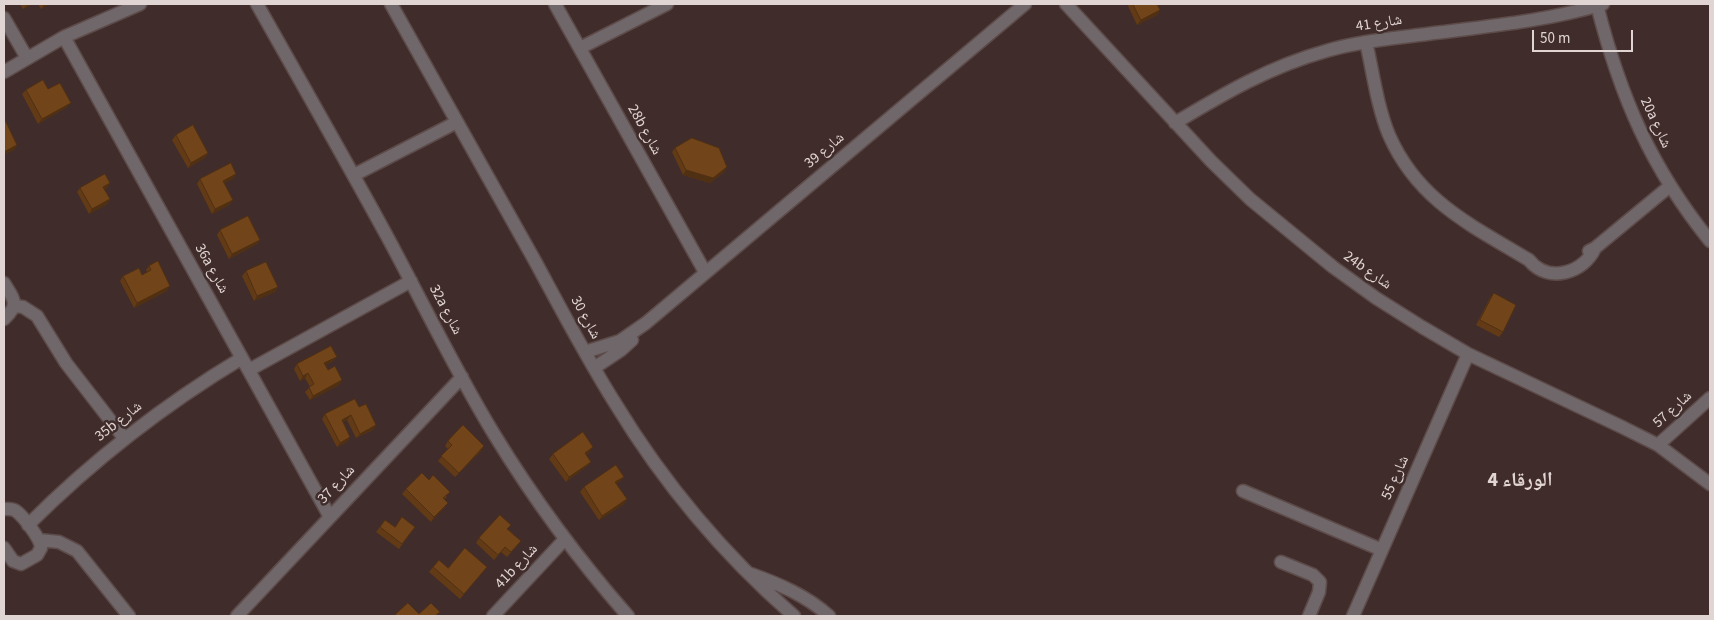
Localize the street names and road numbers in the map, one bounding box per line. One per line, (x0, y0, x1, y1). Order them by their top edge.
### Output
street label: شارع 41 (1355, 11, 1403, 37)
street label: 20a شارع (1635, 95, 1675, 151)
street label: 28b شارع (623, 102, 665, 158)
street label: شارع 39 (801, 129, 849, 173)
street label: 36a شارع (190, 241, 232, 297)
street label: 24b شارع (1339, 248, 1395, 294)
street label: 32a شارع (424, 282, 466, 338)
street label: شارع 30 (566, 293, 604, 343)
street label: شارع 57 (1650, 388, 1696, 432)
street label: 35b شارع (92, 398, 146, 446)
street label: شارع 55 (1378, 453, 1414, 503)
street label: شارع 37 (315, 462, 359, 508)
street label: 41b شارع (492, 541, 542, 593)

